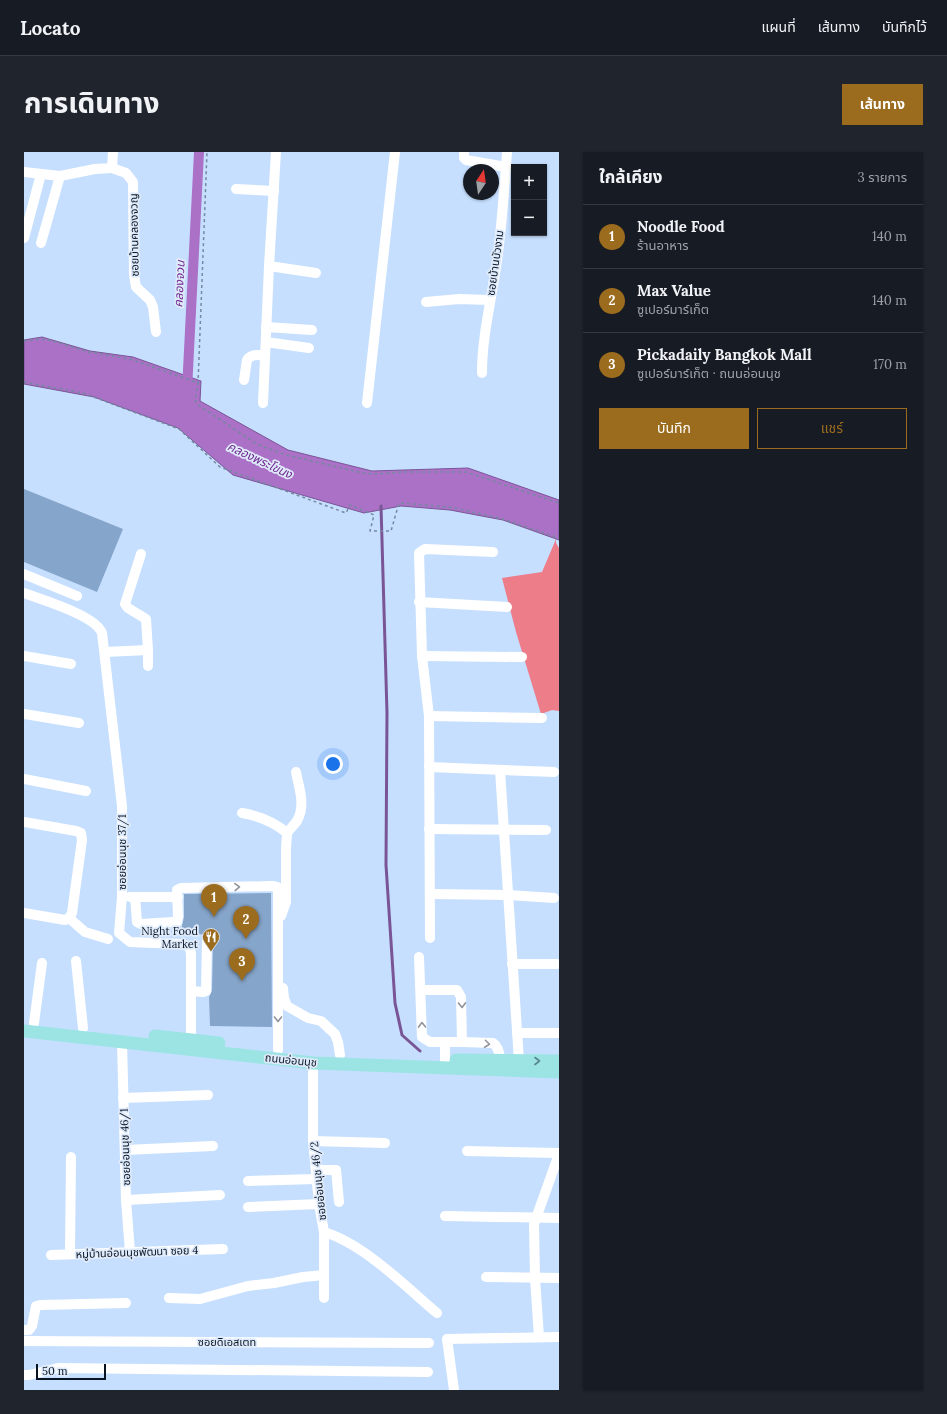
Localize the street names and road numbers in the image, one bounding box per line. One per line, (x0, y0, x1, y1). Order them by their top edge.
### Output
street label: ซอยบ้านคลองจวญ (126, 193, 142, 277)
street label: ซอยบ้านบัวงาม (483, 229, 507, 297)
street label: ซอยอ่อนนุช 37/1 (115, 814, 130, 890)
street label: ถนนอ่อนนุช (264, 1050, 318, 1070)
street label: ซอยอ่อนนุช 46/1 (117, 1108, 134, 1186)
street label: ซอยอ่อนนุช 46/2 (307, 1141, 330, 1221)
street label: หมู่บ้านอ่อนนุชพัฒนา ซอย 4 (75, 1243, 199, 1261)
street label: ซอยดิเอสเตท (198, 1335, 256, 1349)

